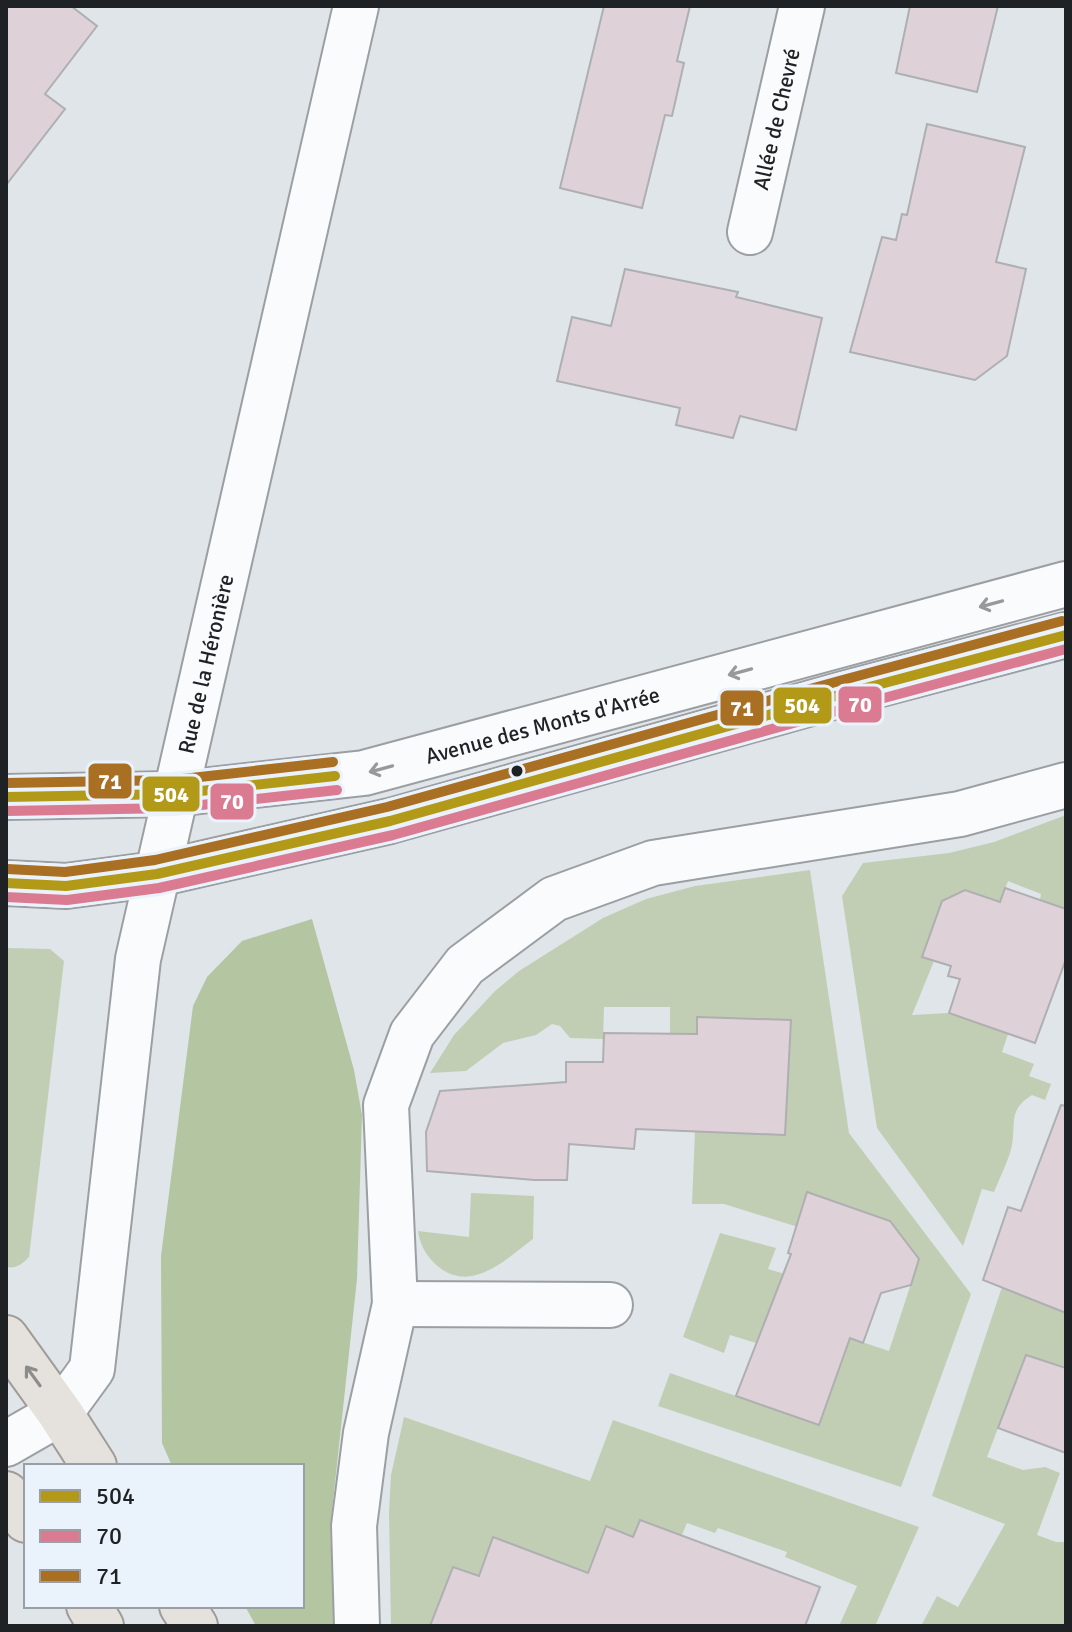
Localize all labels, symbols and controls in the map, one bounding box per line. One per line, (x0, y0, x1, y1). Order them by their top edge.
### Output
street label: Allée de Chevré (747, 45, 805, 193)
street label: Rue de la Héronière (172, 572, 239, 756)
one-way arrow (978, 597, 1004, 612)
one-way arrow (727, 665, 753, 680)
street label: Avenue des Monts d'Arrée (422, 680, 663, 769)
line badge: 70 (837, 685, 883, 724)
line badge: 504 (772, 686, 833, 725)
line badge: 71 (719, 689, 765, 727)
text: 70 (848, 691, 872, 718)
text: 504 (784, 692, 820, 719)
text: 71 (730, 695, 754, 722)
line badge: 71 (87, 762, 133, 800)
one-way arrow (368, 762, 394, 777)
unlabelled marker (509, 763, 525, 779)
text: 71 (98, 768, 122, 795)
line badge: 504 (141, 775, 201, 813)
text: 504 (153, 781, 189, 808)
line badge: 70 (209, 782, 255, 821)
text: 70 (220, 788, 244, 815)
one-way arrow (25, 1365, 41, 1387)
legend (24, 1464, 304, 1608)
text: 504 (96, 1481, 135, 1511)
text: 70 (96, 1521, 122, 1551)
text: 71 (96, 1561, 122, 1591)

